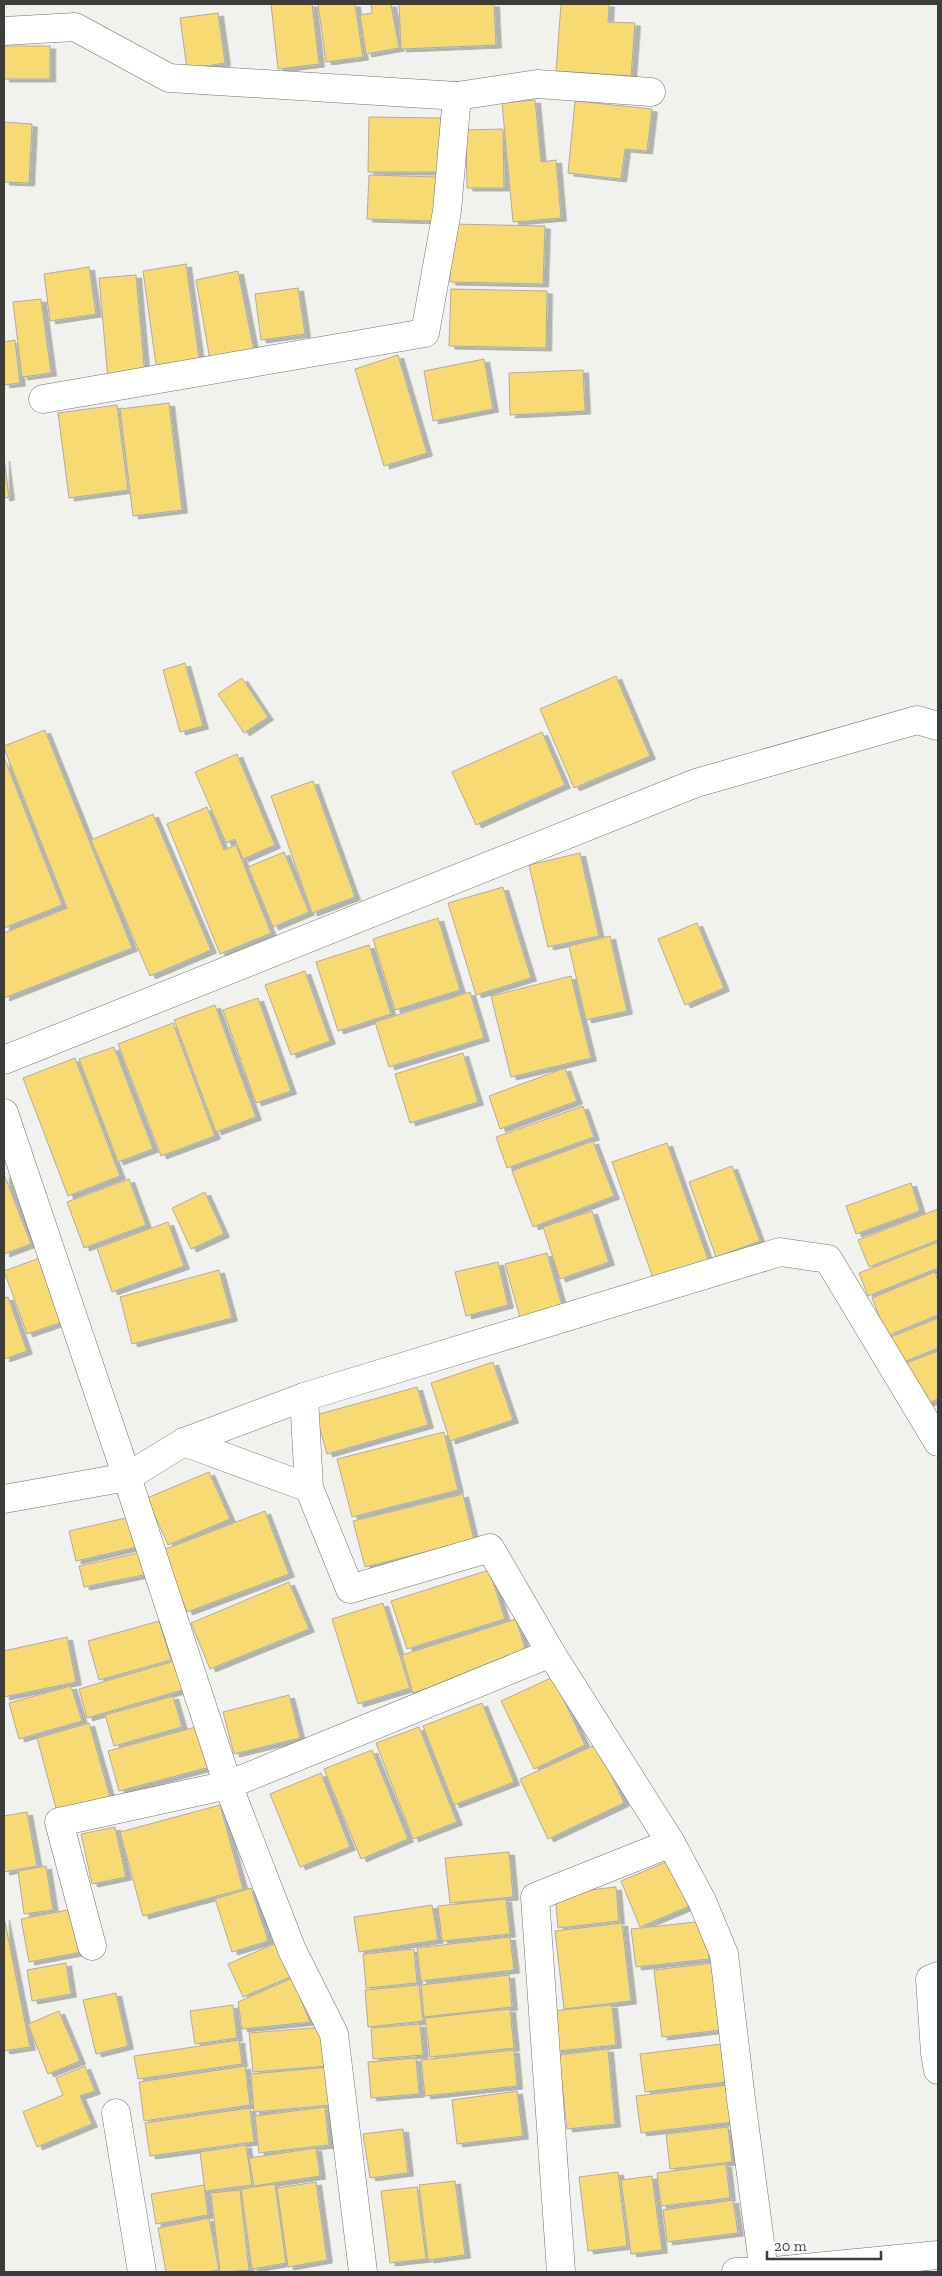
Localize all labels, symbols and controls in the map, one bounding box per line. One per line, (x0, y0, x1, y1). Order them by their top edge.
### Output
scale bar (767, 2228, 881, 2260)
text: 20 m (774, 2237, 807, 2255)

